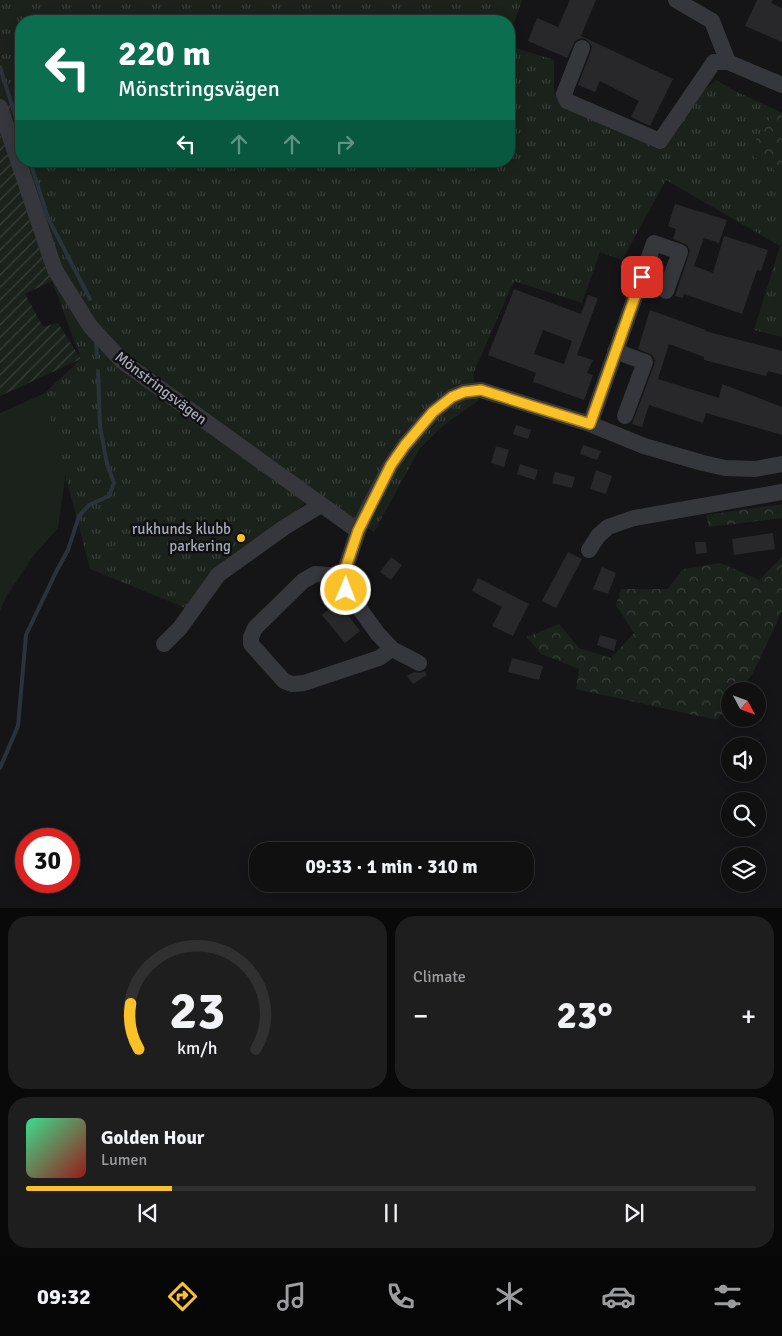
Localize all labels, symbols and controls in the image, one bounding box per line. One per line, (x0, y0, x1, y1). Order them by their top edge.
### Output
text: 220 m (118, 32, 211, 75)
icon: left (35, 35, 100, 100)
text: Mönstringsvägen (118, 75, 280, 102)
icon: left (172, 130, 200, 158)
icon: ahead (225, 130, 253, 158)
icon: ahead (278, 130, 306, 158)
icon: right (331, 130, 359, 158)
pin (621, 256, 663, 298)
icon: arrive (628, 263, 656, 291)
street label: Mönstringsvägen (112, 348, 210, 428)
place label: rukhunds klubb parkering (132, 520, 231, 555)
marker: rukhunds klubb parkering (235, 532, 247, 544)
position arrow (319, 563, 371, 615)
north arrow (721, 682, 766, 728)
map controls (721, 682, 766, 892)
button: sound (721, 737, 766, 782)
button: search (721, 792, 766, 837)
speed limit sign: 30 (15, 828, 80, 893)
button: layers (721, 847, 766, 892)
text: 09:33 · 1 min · 310 m (305, 855, 478, 879)
text: Climate (413, 967, 466, 987)
text: 23 (169, 979, 226, 1043)
text: 23° (556, 992, 613, 1039)
text: − (413, 999, 428, 1033)
text: + (741, 999, 756, 1033)
text: km/h (177, 1037, 218, 1059)
text: Golden Hour (101, 1126, 204, 1150)
text: Lumen (101, 1150, 147, 1170)
icon: previous (134, 1199, 162, 1227)
icon: pause (377, 1199, 405, 1227)
icon: next (620, 1199, 648, 1227)
icon: directions (165, 1279, 200, 1314)
icon: music (274, 1279, 309, 1314)
icon: phone (383, 1279, 418, 1314)
icon: climate (492, 1279, 527, 1314)
icon: car (601, 1279, 636, 1314)
icon: filters (710, 1279, 745, 1314)
text: 09:32 (37, 1283, 91, 1310)

